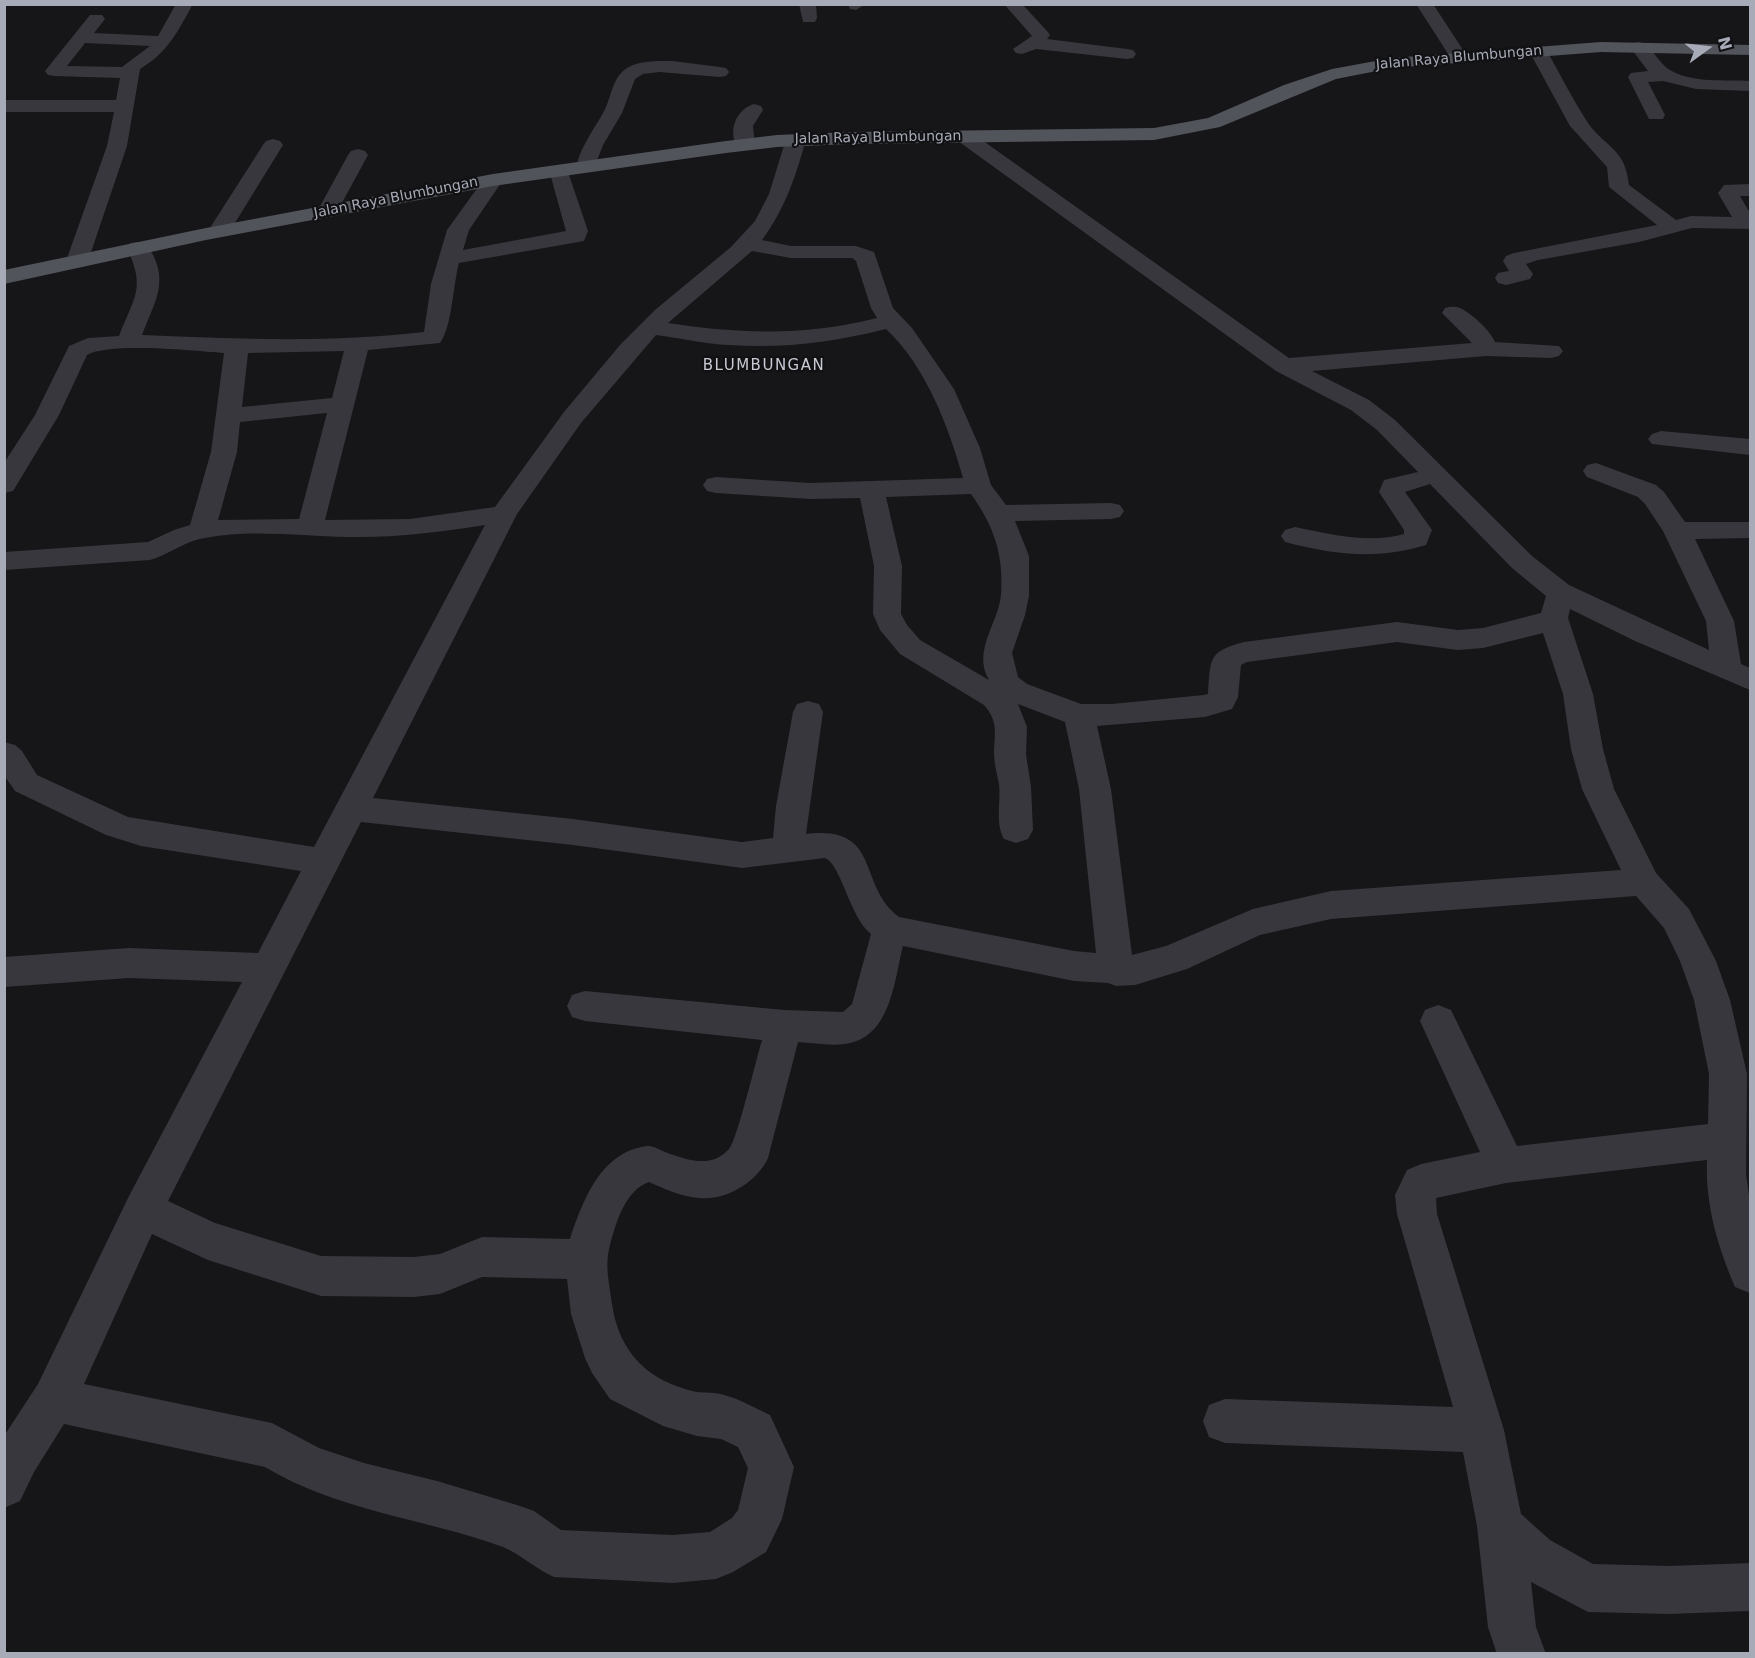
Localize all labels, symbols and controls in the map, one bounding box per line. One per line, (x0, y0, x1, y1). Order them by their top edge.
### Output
north arrow (1677, 18, 1737, 78)
text: N (1714, 34, 1736, 52)
street label: Jalan Raya Blumbungan (1375, 42, 1543, 74)
street label: Jalan Raya Blumbungan (794, 128, 962, 148)
street label: Jalan Raya Blumbungan (313, 174, 479, 222)
district label: BLUMBUNGAN (703, 357, 825, 375)

